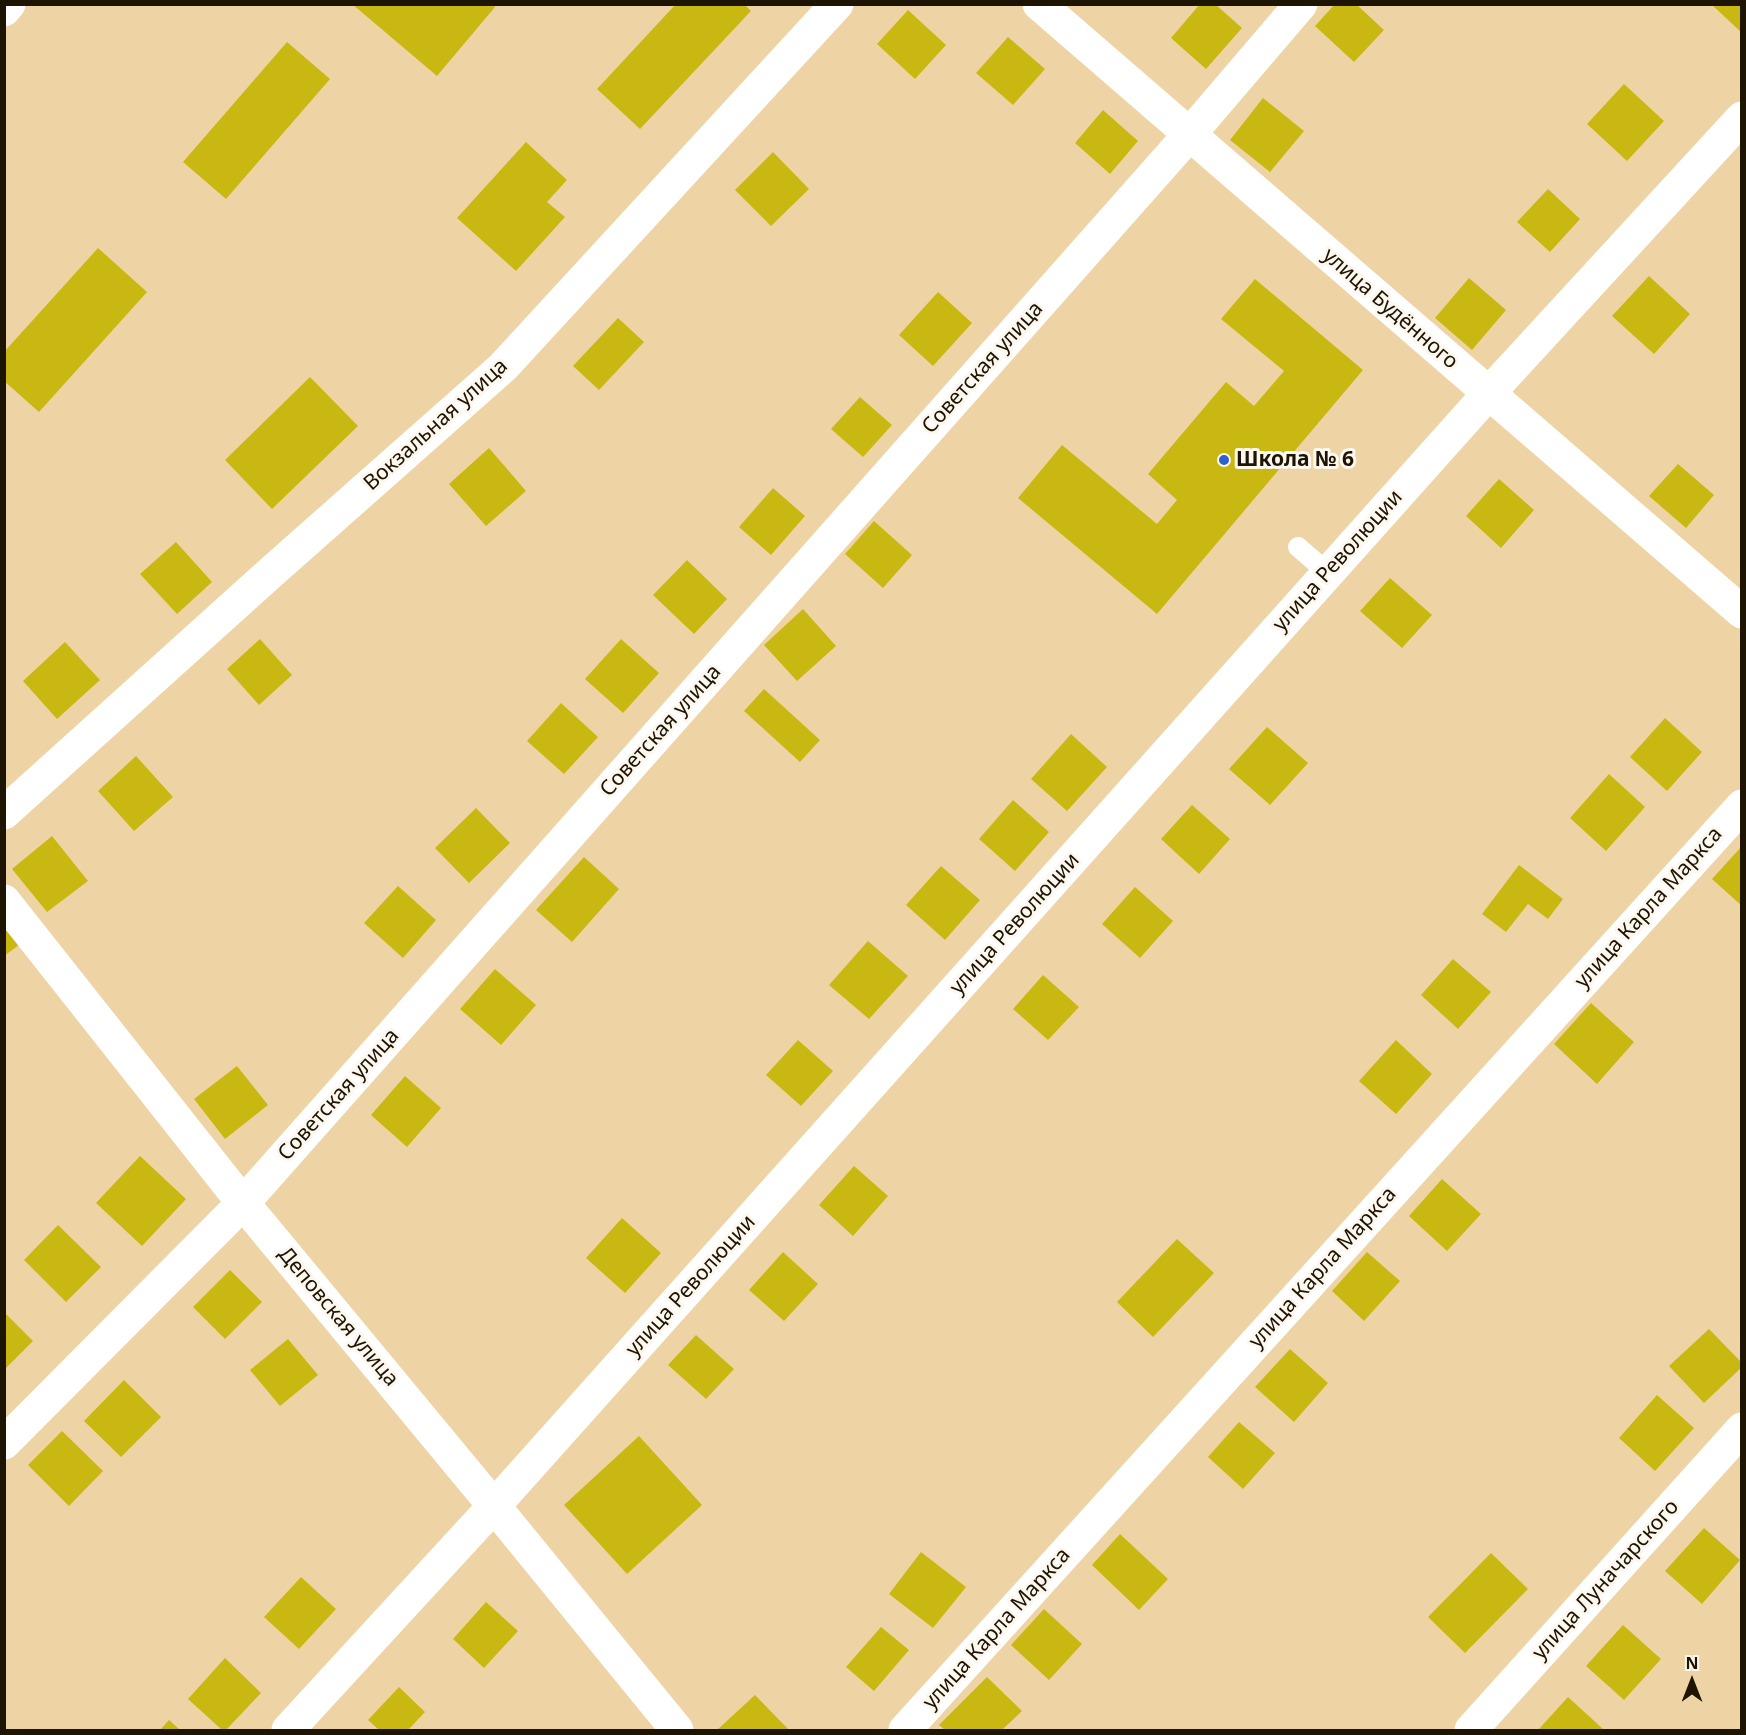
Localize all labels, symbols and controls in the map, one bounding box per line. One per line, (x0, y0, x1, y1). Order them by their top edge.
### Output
street label: улица Будённого (1317, 243, 1463, 375)
street label: Советская улица (917, 297, 1049, 439)
street label: Вокзальная улица (359, 354, 513, 496)
place label: Школа № 6 (1236, 447, 1354, 473)
marker: Школа № 6 (1217, 453, 1231, 467)
street label: улица Революции (1268, 485, 1408, 637)
street label: Советская улица (595, 660, 727, 802)
street label: улица Карла Маркса (1570, 822, 1728, 994)
street label: улица Революции (945, 848, 1085, 1000)
street label: Советская улица (273, 1024, 405, 1166)
street label: улица Карла Маркса (1244, 1182, 1402, 1354)
street label: улица Революции (621, 1210, 761, 1362)
street label: Деповская улица (272, 1242, 404, 1392)
street label: улица Луначарского (1527, 1495, 1685, 1665)
street label: улица Карла Маркса (918, 1543, 1076, 1715)
north arrow (1662, 1651, 1722, 1711)
text: N (1685, 1652, 1699, 1674)

